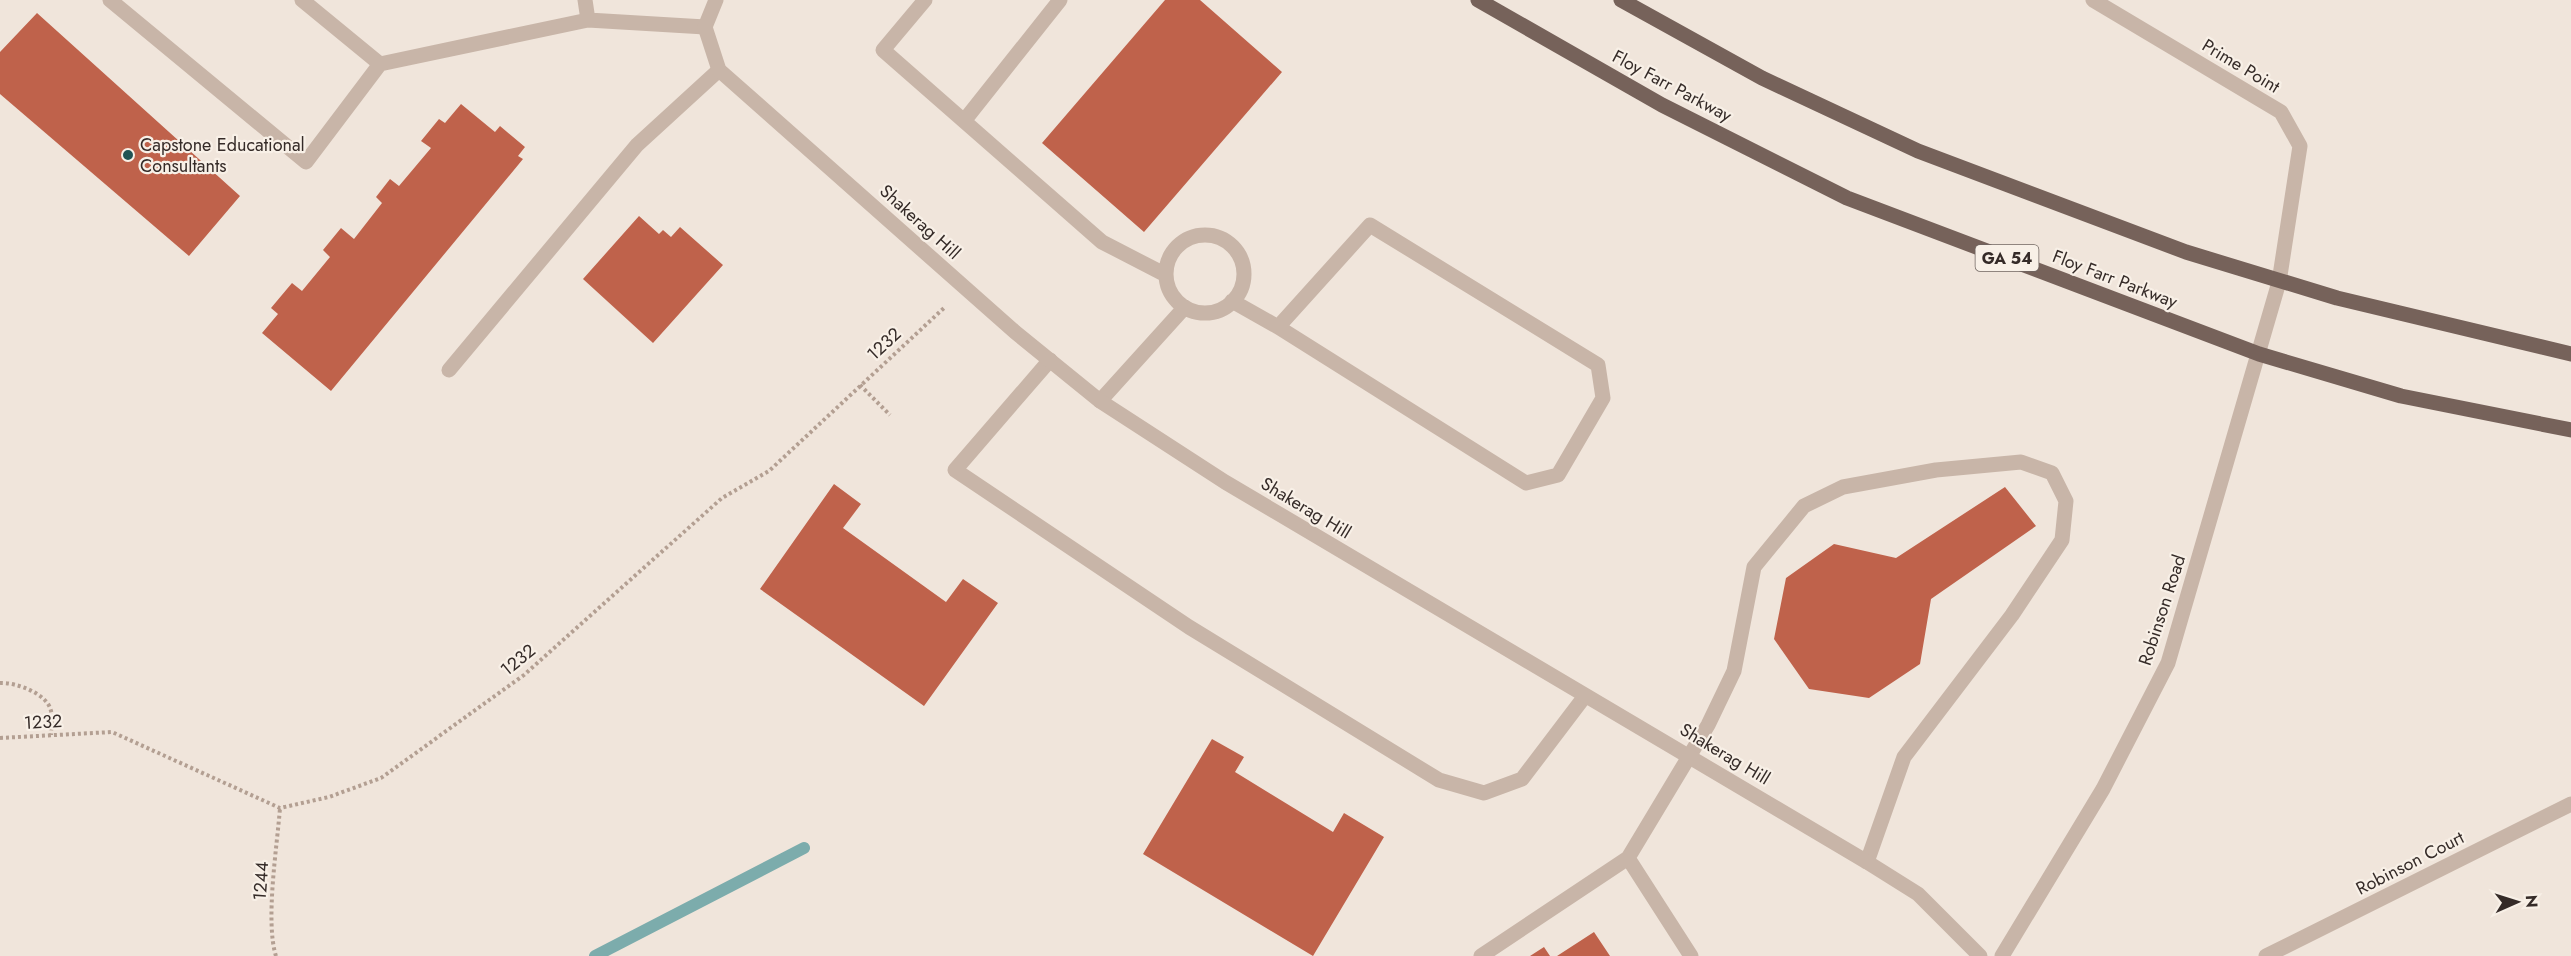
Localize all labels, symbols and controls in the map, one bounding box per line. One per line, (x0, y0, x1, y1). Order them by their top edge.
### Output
street label: Prime Point (2197, 33, 2285, 100)
street label: Floy Farr Parkway (1608, 44, 1736, 128)
place label: Capstone Educational Consultants (140, 132, 305, 179)
marker: Capstone Educational Consultants (121, 148, 135, 162)
street label: Shakerag Hill (874, 178, 966, 266)
street label: Floy Farr Parkway (2049, 243, 2181, 315)
road number: GA 54 (1976, 245, 2038, 271)
street label: 1232 (861, 321, 907, 367)
street label: Shakerag Hill (1256, 471, 1356, 545)
street label: Robinson Road (2132, 551, 2192, 669)
street label: 1232 (495, 638, 541, 682)
street label: 1232 (23, 708, 63, 736)
street label: Shakerag Hill (1675, 717, 1775, 791)
street label: Robinson Court (2351, 824, 2469, 901)
street label: 1244 (247, 860, 275, 902)
north arrow (2487, 872, 2547, 932)
text: N (2520, 894, 2543, 908)

